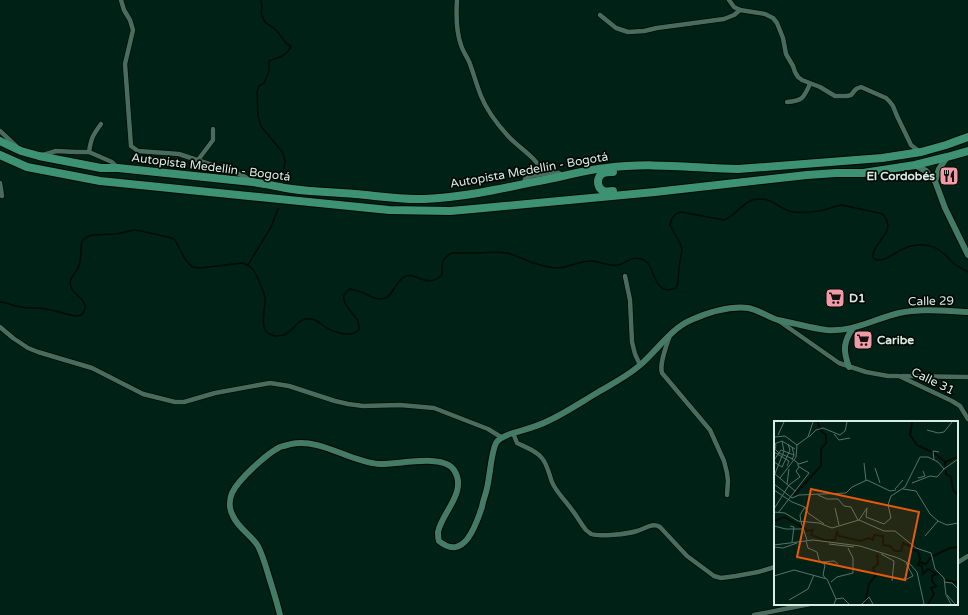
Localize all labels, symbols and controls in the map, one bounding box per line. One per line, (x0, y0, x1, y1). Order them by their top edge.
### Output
street label: Autopista Medellín - Bogotá (449, 149, 609, 191)
street label: Autopista Medellín - Bogotá (131, 150, 291, 184)
restaurant icon: El Cordobés (938, 165, 960, 187)
place label: El Cordobés (866, 169, 935, 183)
supermarket icon: D1 (824, 287, 846, 309)
place label: D1 (849, 291, 866, 305)
street label: Calle 29 (908, 294, 954, 308)
supermarket icon: Caribe (852, 329, 874, 351)
place label: Caribe (877, 333, 914, 347)
street label: Calle 31 (909, 365, 957, 397)
inset map (774, 421, 958, 605)

